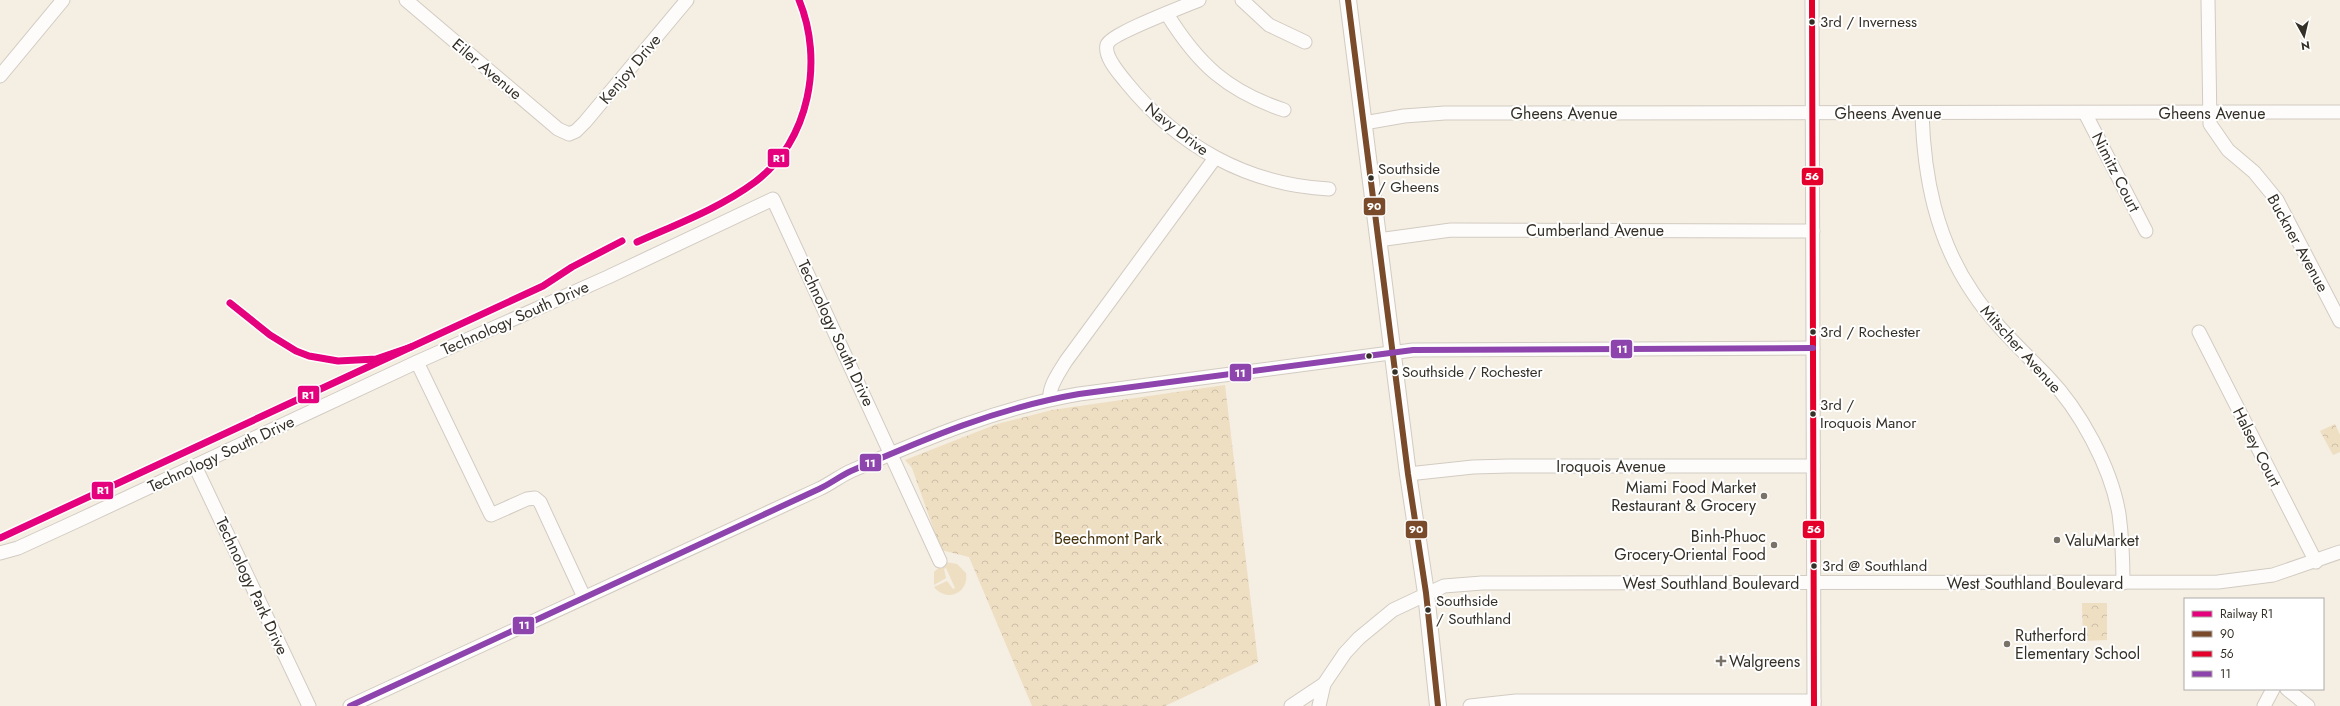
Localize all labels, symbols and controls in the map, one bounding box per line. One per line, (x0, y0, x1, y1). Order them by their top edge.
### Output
place label: 3rd / Inverness (1820, 11, 1917, 33)
north arrow (2284, 16, 2324, 56)
marker: 3rd / Inverness (1807, 17, 1817, 27)
street label: Kenjoy Drive (594, 29, 666, 109)
street label: Eiler Avenue (447, 33, 527, 105)
text: N (2300, 37, 2311, 54)
street label: Navy Drive (1140, 97, 1214, 161)
street label: Gheens Avenue (1511, 102, 1617, 125)
street label: Gheens Avenue (1835, 102, 1941, 125)
street label: Gheens Avenue (2159, 102, 2265, 125)
street label: Nimitz Court (2086, 128, 2146, 216)
line badge: R1 (767, 148, 790, 168)
text: R1 (773, 150, 785, 166)
place label: Southside / Gheens (1378, 158, 1440, 198)
line badge: 56 (1801, 167, 1824, 186)
text: 56 (1805, 168, 1819, 184)
marker: Southside / Gheens (1366, 173, 1376, 183)
street label: Buckner Avenue (2262, 190, 2334, 296)
line badge: 90 (1363, 197, 1386, 216)
text: 90 (1367, 198, 1381, 214)
street label: Cumberland Avenue (1526, 219, 1664, 242)
street label: Technology South Drive (792, 256, 880, 410)
street label: Technology South Drive (438, 275, 592, 361)
street label: Mitscher Avenue (1975, 300, 2067, 398)
place label: 3rd / Rochester (1820, 321, 1921, 343)
marker: 3rd / Rochester (1808, 327, 1818, 337)
line badge: 11 (1610, 339, 1633, 359)
text: 11 (1616, 341, 1628, 357)
unlabelled marker (1364, 351, 1374, 361)
place label: Southside / Rochester (1402, 361, 1543, 383)
line badge: 11 (1229, 363, 1252, 382)
text: 11 (1234, 365, 1246, 381)
marker: Southside / Rochester (1390, 367, 1400, 377)
line badge: R1 (297, 385, 320, 404)
text: R1 (302, 387, 314, 403)
place label: 3rd / Iroquois Manor (1820, 394, 1917, 434)
street label: Halsey Court (2227, 403, 2287, 491)
marker: 3rd / Iroquois Manor (1808, 409, 1818, 419)
street label: Technology South Drive (144, 410, 298, 498)
line badge: 11 (859, 453, 882, 472)
text: 11 (864, 455, 876, 471)
street label: Iroquois Avenue (1556, 455, 1666, 478)
place label: Miami Food Market Restaurant & Grocery (1611, 476, 1757, 517)
line badge: R1 (91, 481, 114, 500)
text: R1 (97, 482, 109, 498)
marker: Miami Food Market Restaurant & Grocery (1759, 491, 1769, 501)
street label: Technology Park Drive (210, 513, 294, 659)
line badge: 90 (1405, 520, 1428, 539)
line badge: 56 (1802, 520, 1825, 539)
text: 90 (1409, 521, 1423, 537)
text: 56 (1807, 521, 1821, 537)
place label: Binh-Phuoc Grocery-Oriental Food (1614, 525, 1766, 566)
park label: Beechmont Park (1054, 527, 1163, 550)
place label: ValuMarket (2065, 529, 2139, 552)
marker: ValuMarket (2052, 535, 2062, 545)
marker: Binh-Phuoc Grocery-Oriental Food (1769, 540, 1779, 550)
place label: 3rd @ Southland (1822, 555, 1927, 577)
marker: 3rd @ Southland (1809, 561, 1819, 571)
street label: West Southland Boulevard (1623, 572, 1799, 595)
street label: West Southland Boulevard (1947, 572, 2123, 595)
place label: Southside / Southland (1436, 590, 1511, 630)
legend (2184, 598, 2324, 690)
marker: Southside / Southland (1423, 605, 1433, 615)
text: Railway R1 (2220, 605, 2273, 623)
line badge: 11 (512, 616, 535, 635)
text: 11 (518, 617, 530, 633)
place label: Rutherford Elementary School (2015, 624, 2140, 665)
text: 90 (2220, 625, 2234, 643)
marker: Rutherford Elementary School (2002, 639, 2012, 649)
text: 56 (2220, 645, 2234, 663)
place label: Walgreens (1729, 650, 1800, 673)
marker: Walgreens (1716, 656, 1726, 666)
text: 11 (2220, 665, 2231, 683)

